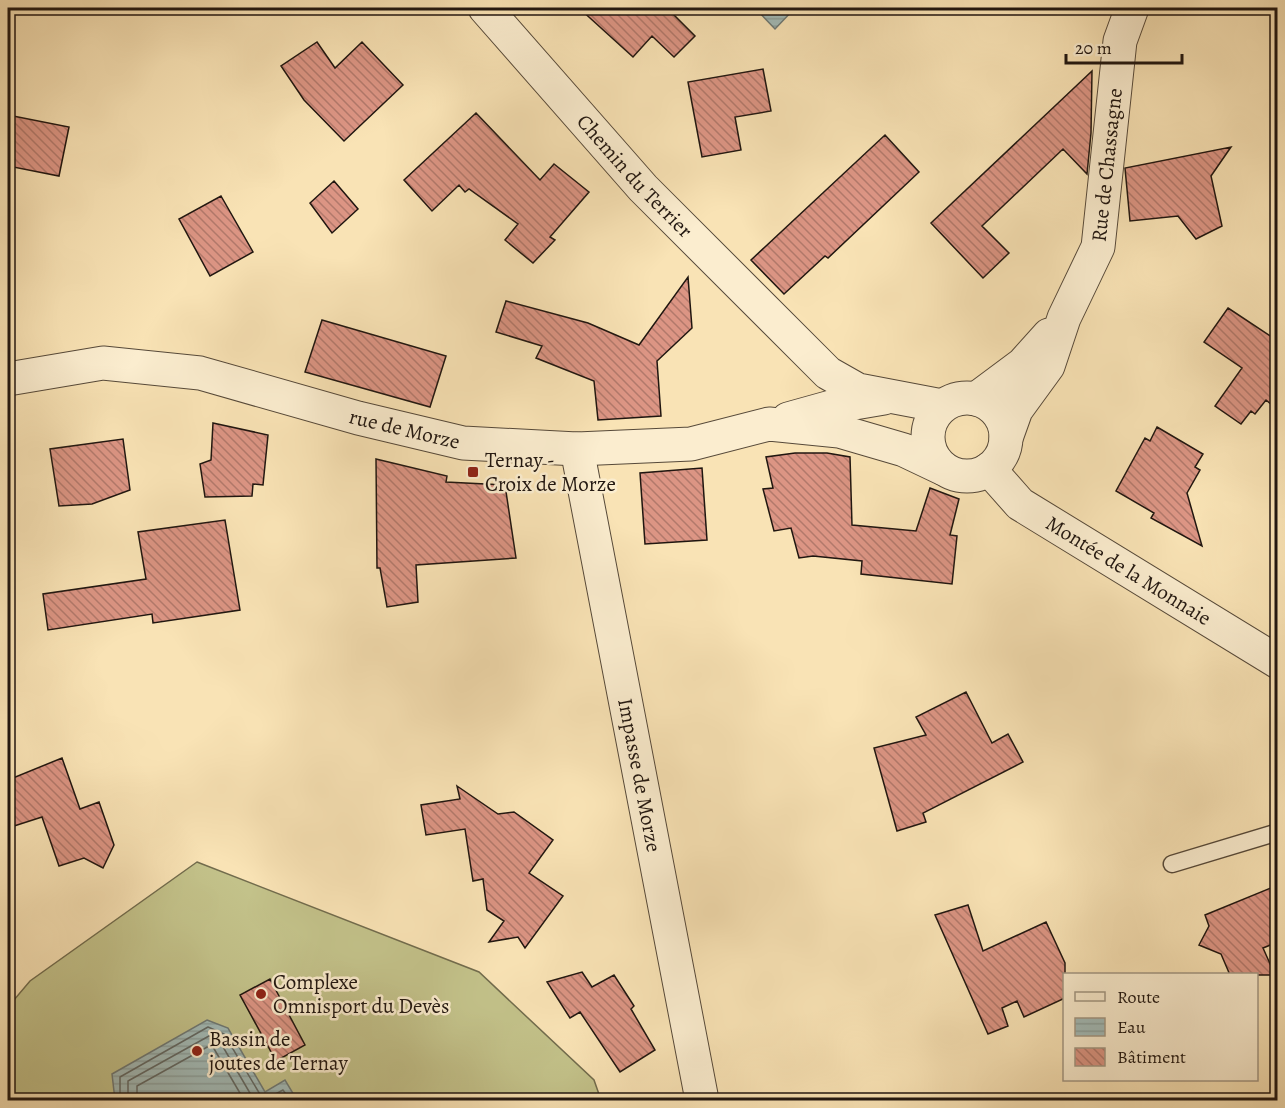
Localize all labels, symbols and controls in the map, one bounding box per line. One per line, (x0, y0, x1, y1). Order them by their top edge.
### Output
scale bar (1066, 27, 1182, 65)
text: 20 m (1075, 36, 1112, 60)
street label: Rue de Chassagne (1085, 87, 1129, 243)
street label: Chemin du Terrier (571, 108, 699, 244)
street label: rue de Morze (346, 402, 463, 456)
place label: Ternay - Croix de Morze (485, 446, 616, 498)
marker: Ternay - Croix de Morze (466, 465, 480, 479)
street label: Montée de la Monnaie (1040, 509, 1217, 632)
street label: Impasse de Morze (611, 696, 668, 854)
place label: Complexe Omnisport du Devès (273, 968, 449, 1020)
legend (1063, 973, 1258, 1081)
text: Route (1117, 985, 1160, 1009)
marker: Complexe Omnisport du Devès (254, 987, 268, 1001)
text: Eau (1117, 1015, 1146, 1039)
place label: Bassin de joutes de Ternay (209, 1025, 348, 1077)
marker: Bassin de joutes de Ternay (190, 1044, 204, 1058)
text: Bâtiment (1117, 1045, 1186, 1069)

